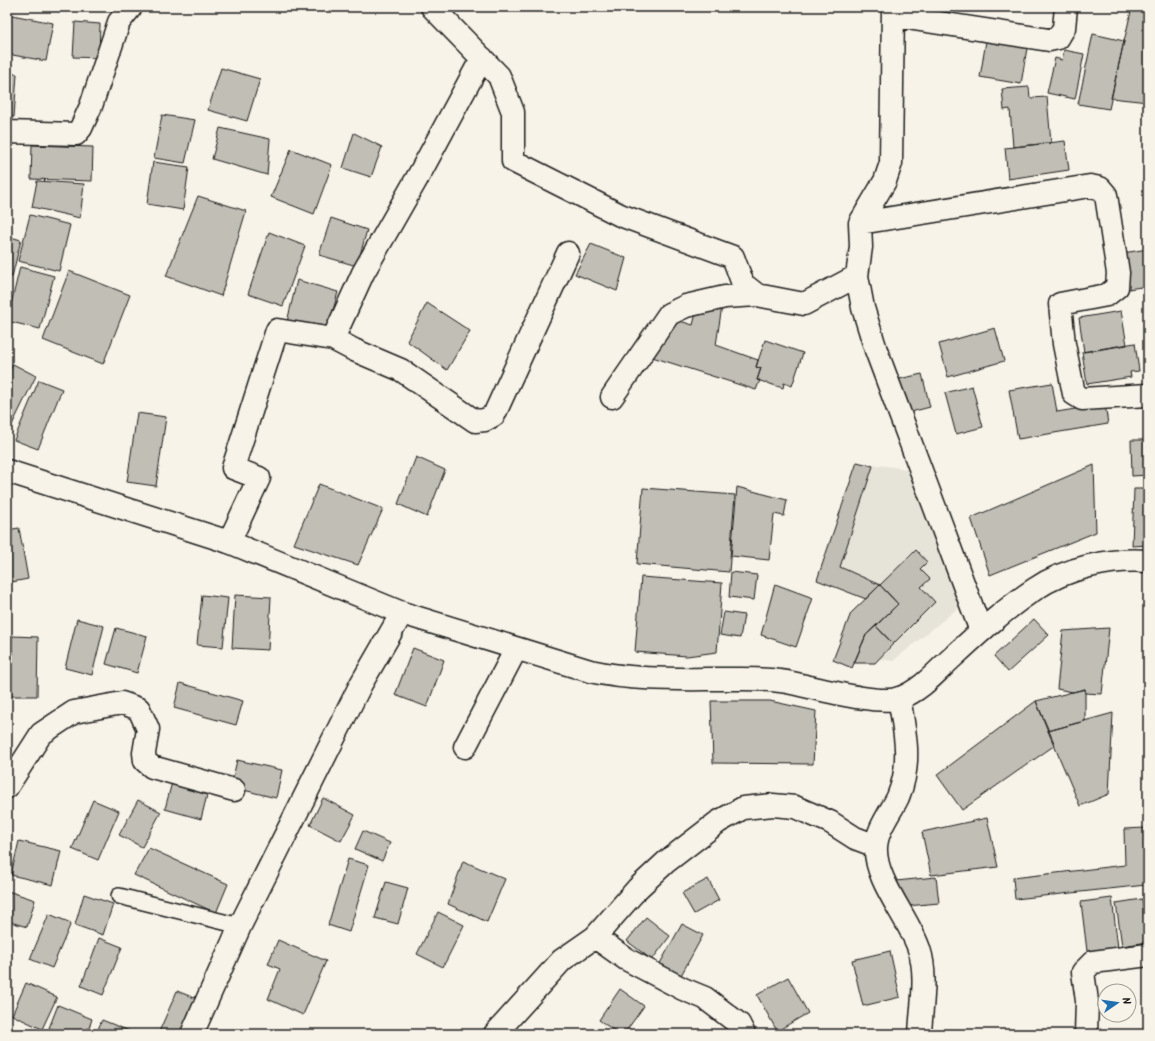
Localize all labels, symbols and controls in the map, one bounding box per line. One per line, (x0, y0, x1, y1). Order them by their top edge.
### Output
north arrow (1097, 983, 1137, 1023)
text: N (1116, 996, 1135, 1006)

